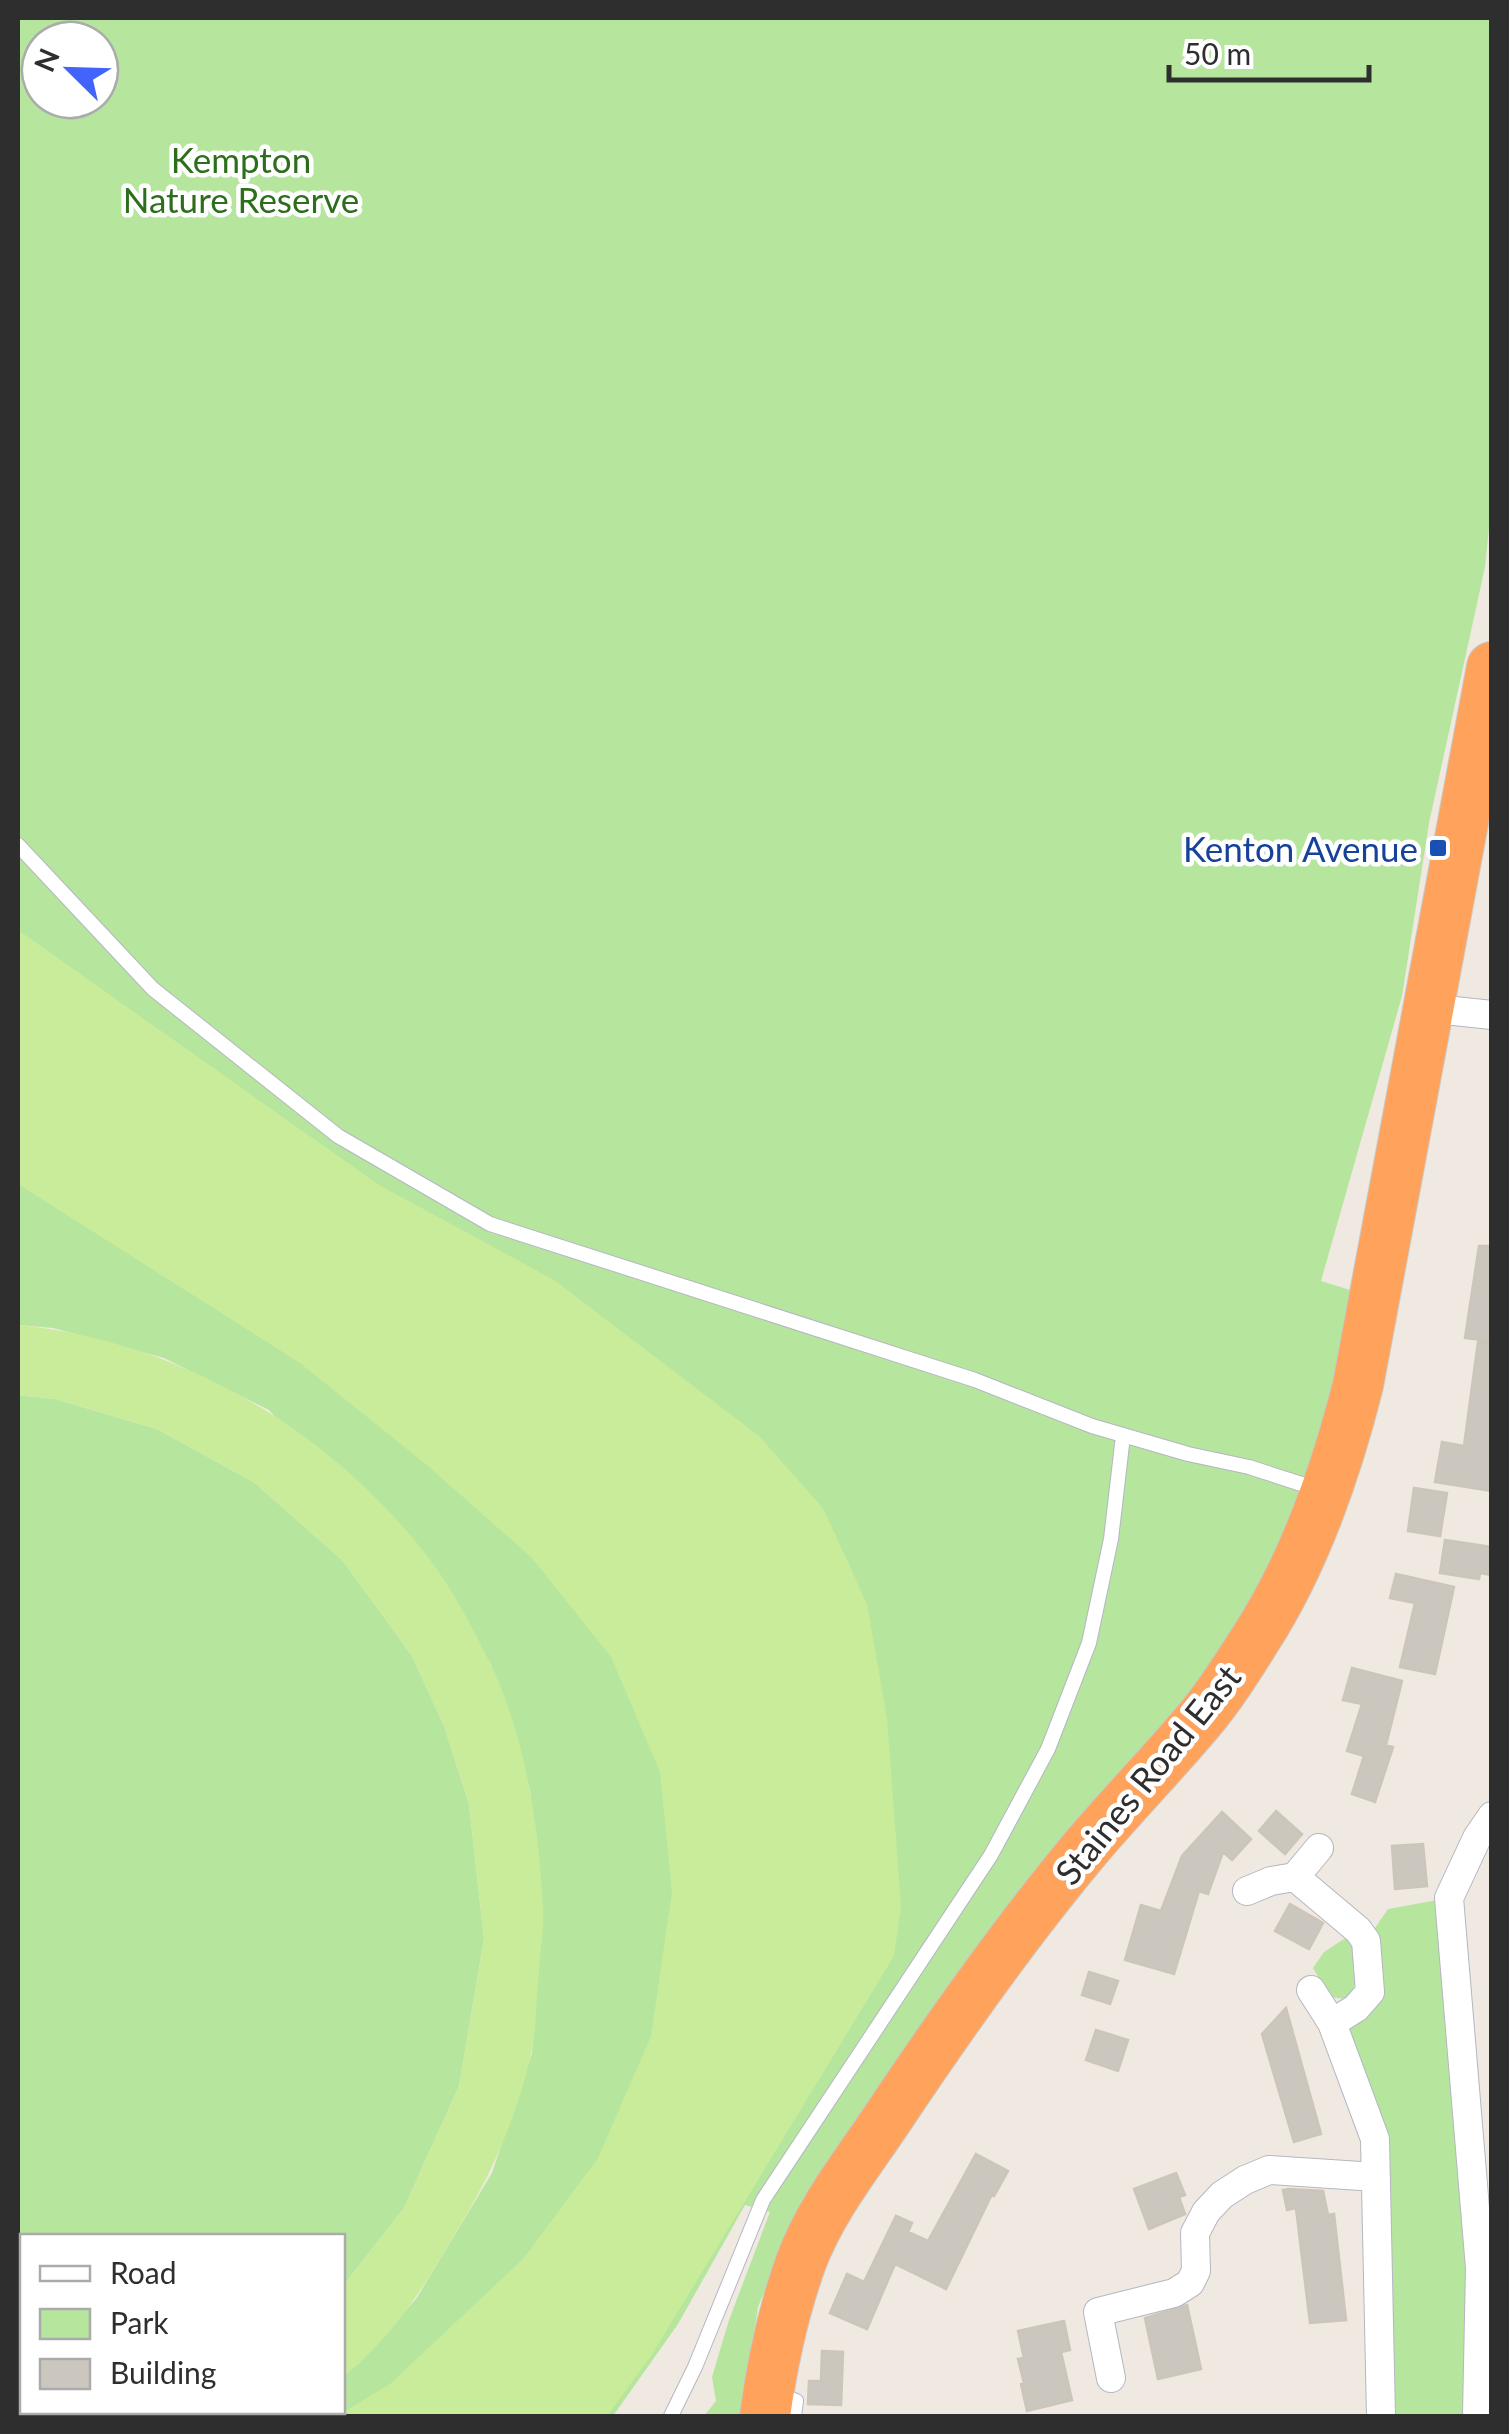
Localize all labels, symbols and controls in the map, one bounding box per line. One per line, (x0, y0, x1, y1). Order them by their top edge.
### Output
north arrow (20, 20, 120, 120)
scale bar (1169, 20, 1369, 82)
text: 50 m (1184, 35, 1251, 71)
text: N (26, 43, 66, 76)
park label: Kempton Nature Reserve (123, 138, 359, 220)
place label: Kenton Avenue (1183, 827, 1418, 869)
marker: Kenton Avenue (1427, 837, 1449, 859)
street label: Staines Road East (1046, 1655, 1249, 1892)
legend (20, 2234, 345, 2414)
text: Road (110, 2254, 177, 2290)
text: Park (110, 2304, 169, 2340)
text: Building (110, 2354, 216, 2390)

